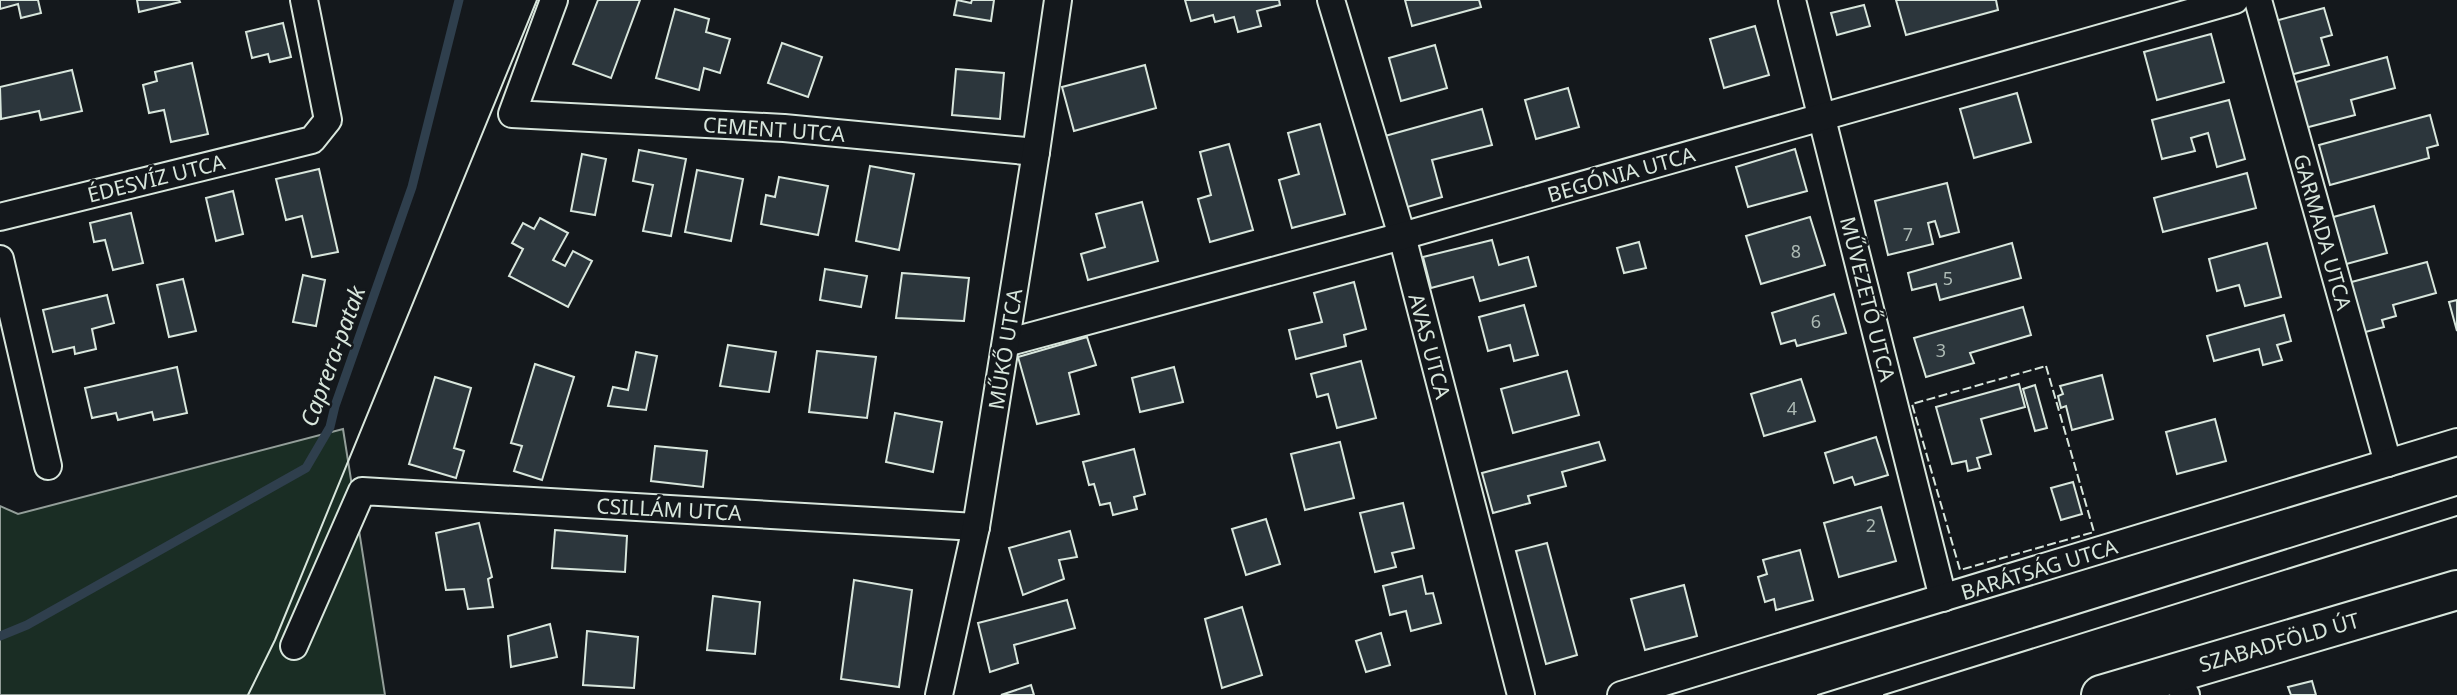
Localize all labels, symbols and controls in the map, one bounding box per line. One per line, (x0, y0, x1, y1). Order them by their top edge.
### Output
street label: CEMENT UTCA (702, 110, 846, 148)
street label: BEGÓNIA UTCA (1544, 139, 1699, 208)
street label: ÉDESVÍZ UTCA (84, 147, 228, 209)
street label: GARMADA UTCA (2287, 151, 2359, 314)
street label: MŰVEZETŐ UTCA (1834, 214, 1902, 385)
house number: 7 (1903, 222, 1913, 246)
house number: 8 (1791, 239, 1801, 263)
house number: 5 (1943, 266, 1953, 290)
water label: Caprera-patak (292, 280, 373, 431)
street label: MŰKŐ UTCA (982, 286, 1028, 412)
street label: AVAS UTCA (1402, 290, 1458, 402)
house number: 6 (1811, 309, 1821, 333)
house number: 3 (1936, 338, 1946, 362)
house number: 4 (1787, 396, 1797, 420)
street label: CSILLÁM UTCA (596, 491, 743, 527)
house number: 2 (1866, 513, 1876, 537)
street label: BARÁTSÁG UTCA (1957, 532, 2121, 606)
street label: SZABADFÖLD ÚT (2196, 606, 2363, 678)

